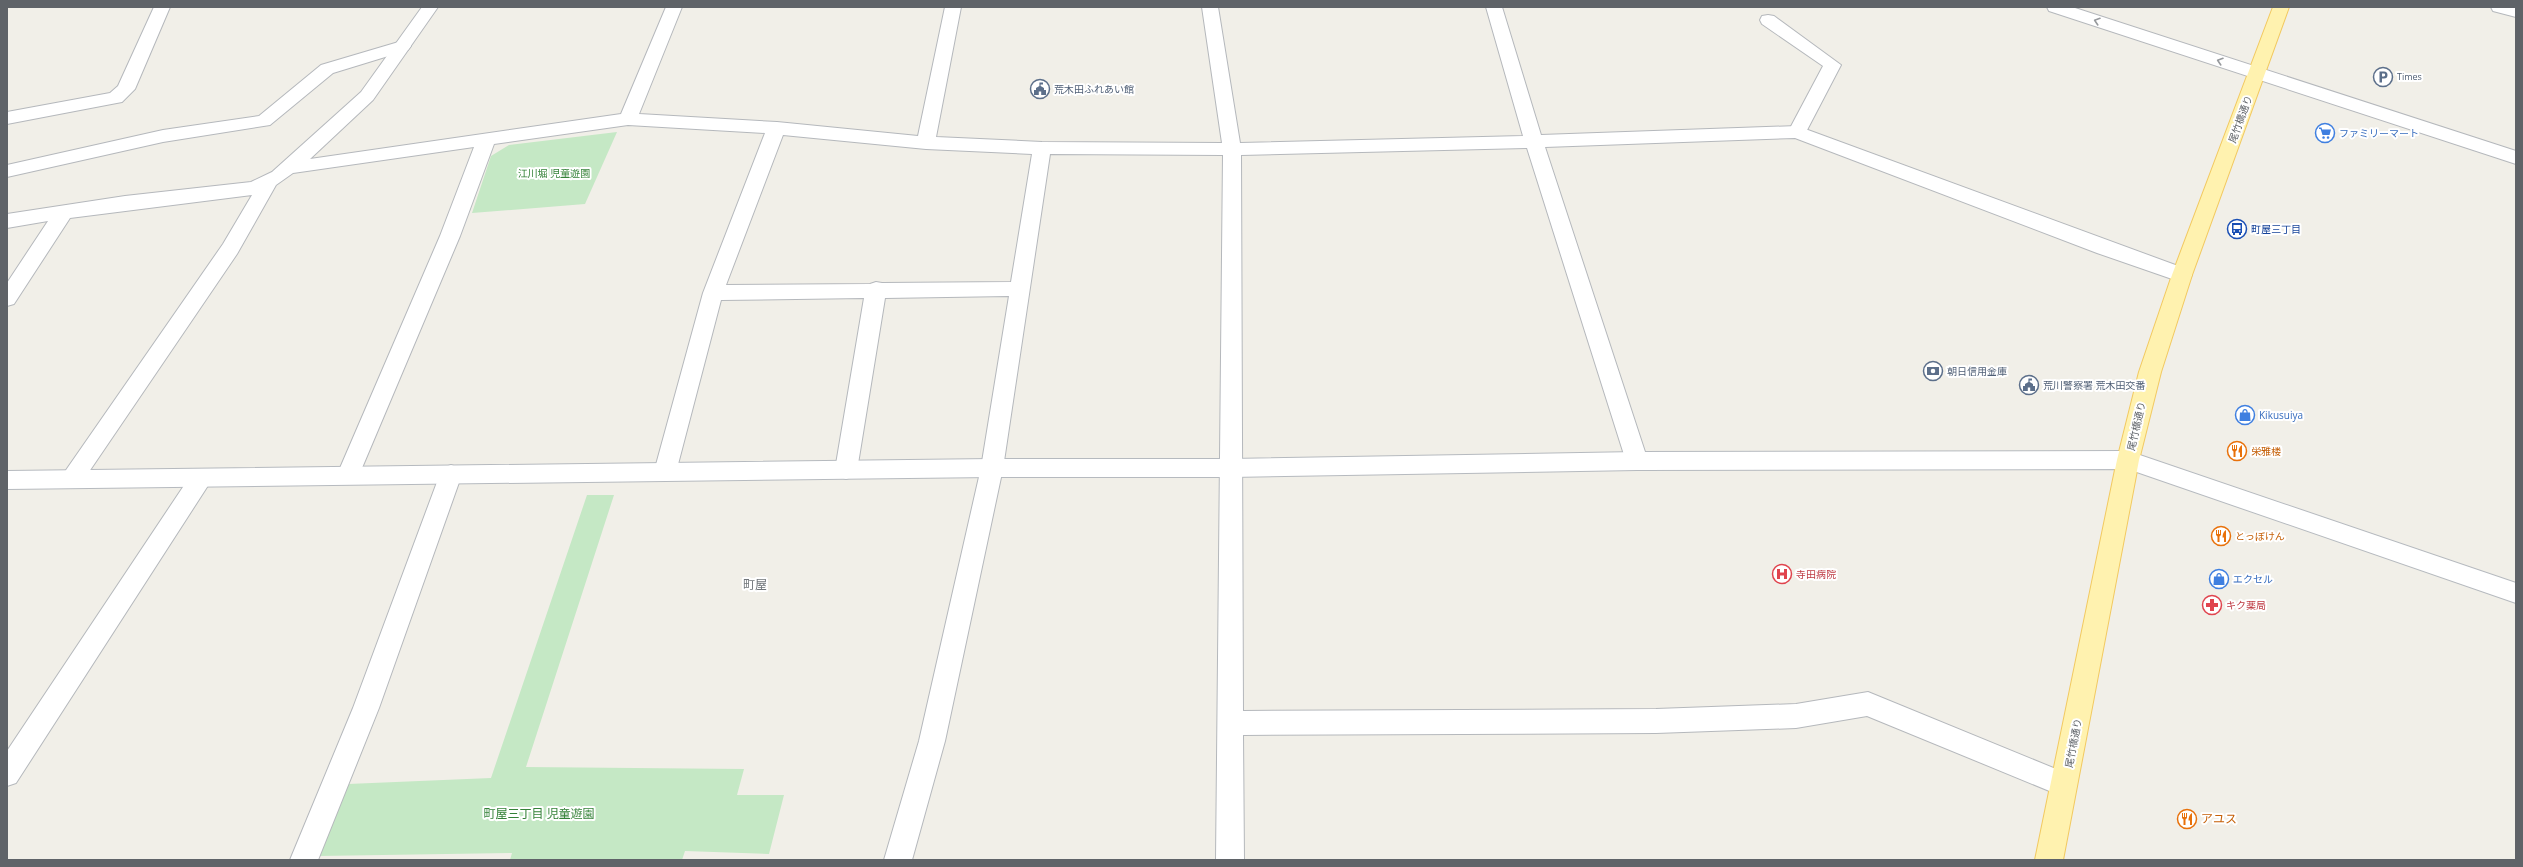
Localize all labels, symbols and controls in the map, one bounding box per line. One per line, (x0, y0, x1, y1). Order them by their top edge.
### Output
one-way arrow (2093, 17, 2100, 25)
one-way arrow (2217, 58, 2224, 66)
parking icon: Times (2372, 66, 2394, 88)
place label: Times (2397, 70, 2422, 83)
public building icon: 荒木田ふれあい館 (1029, 78, 1051, 100)
place label: 荒木田ふれあい館 (1054, 82, 1134, 96)
street label: 尾竹橋通り (2225, 93, 2255, 145)
supermarket icon: ファミリーマート (2314, 122, 2336, 144)
place label: ファミリーマート (2339, 126, 2419, 140)
park label: 江川堀 児童遊園 (518, 166, 590, 180)
bus stop icon: 町屋三丁目 (2226, 218, 2248, 240)
place label: 町屋三丁目 (2251, 222, 2301, 236)
bank icon: 朝日信用金庫 (1922, 360, 1944, 382)
place label: 朝日信用金庫 (1947, 364, 2007, 378)
public building icon: 荒川警察署 荒木田交番 (2018, 374, 2040, 396)
place label: 荒川警察署 荒木田交番 (2043, 378, 2146, 392)
street label: 尾竹橋通り (2124, 400, 2148, 452)
shop icon: Kikusuiya (2234, 404, 2256, 426)
place label: Kikusuiya (2259, 408, 2303, 422)
restaurant icon: 栄雅楼 (2226, 440, 2248, 462)
place label: 栄雅楼 (2251, 444, 2281, 458)
restaurant icon: とっぽけん (2210, 525, 2232, 547)
place label: とっぽけん (2235, 529, 2285, 543)
hospital icon: 寺田病院 (1771, 563, 1793, 585)
place label: 寺田病院 (1796, 567, 1836, 581)
shop icon: エクセル (2208, 568, 2230, 590)
place label: エクセル (2233, 572, 2273, 586)
district label: 町屋 (743, 576, 767, 593)
pharmacy icon: キク薬局 (2201, 594, 2223, 616)
place label: キク薬局 (2226, 598, 2266, 612)
street label: 尾竹橋通り (2061, 717, 2085, 769)
park label: 町屋三丁目 児童遊園 (483, 805, 595, 822)
restaurant icon: アユス (2176, 808, 2198, 830)
place label: アユス (2201, 810, 2237, 827)

